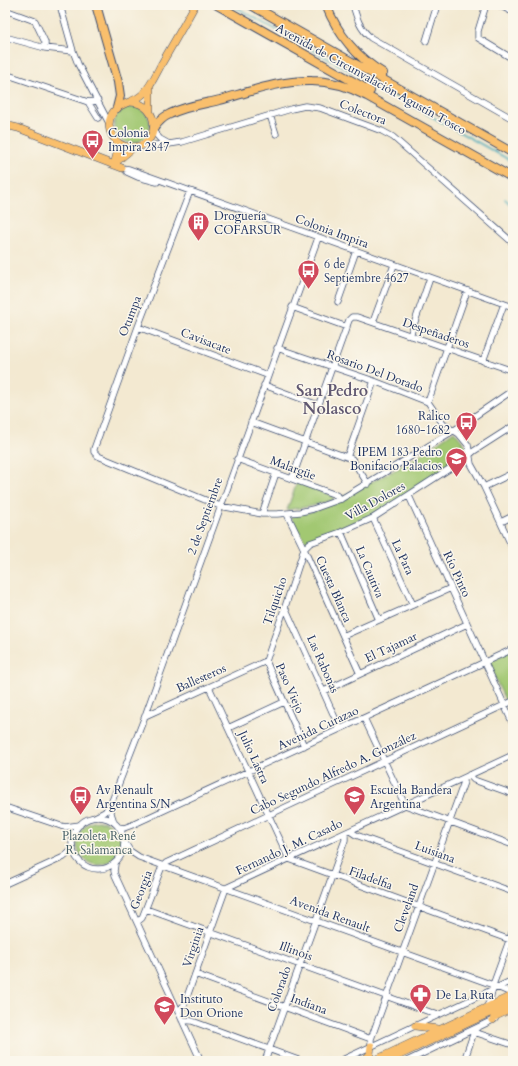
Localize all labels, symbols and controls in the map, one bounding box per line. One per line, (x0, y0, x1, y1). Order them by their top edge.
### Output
street label: Avenida de Circunvalación Agustín Tosco (273, 20, 469, 138)
street label: Colectora (337, 96, 390, 129)
place label: Colonia Impira 2847 (108, 125, 169, 155)
bus stop icon: Colonia Impira 2847 (79, 127, 105, 160)
place label: Droguería COFARSUR (214, 208, 282, 238)
building icon: Droguería COFARSUR (186, 210, 212, 243)
street label: Colonia Impira (293, 210, 372, 252)
place label: 6 de Septiembre 4627 (324, 256, 409, 286)
bus stop icon: 6 de Septiembre 4627 (296, 258, 322, 291)
street label: Otumpa (115, 293, 145, 339)
street label: Despeñaderos (400, 314, 472, 352)
street label: Cavisacate (178, 324, 234, 358)
street label: Rosario Del Dorado (325, 346, 426, 396)
district label: San Pedro Nolasco (296, 380, 368, 420)
place label: Ralico 1680-1682 (395, 408, 451, 438)
bus stop icon: Ralico 1680-1682 (453, 410, 479, 443)
place label: IPEM 183 Pedro Bonifacio Palacios (350, 444, 443, 474)
school or university icon: IPEM 183 Pedro Bonifacio Palacios (444, 446, 470, 479)
street label: Malargüe (268, 452, 318, 484)
street label: 2 de Septiembre (184, 475, 226, 557)
street label: Villa Dolores (342, 478, 408, 524)
street label: La Para (388, 537, 419, 578)
street label: La Cautiva (352, 544, 388, 601)
street label: Río Pinto (439, 548, 475, 600)
street label: Cuesta Blanca (312, 553, 356, 626)
street label: Tilquicho (259, 574, 291, 627)
street label: El Tajamar (362, 628, 420, 666)
street label: Las Rabonas (303, 632, 343, 696)
street label: Ballesteros (174, 660, 228, 696)
street label: Paso Viejo (272, 660, 308, 716)
street label: Avenida Curazao (275, 702, 361, 754)
street label: Julio Lastra (234, 726, 274, 787)
street label: Cabo Segundo Alfredo A. González (247, 727, 419, 819)
place label: Av Renault Argentina S/N (96, 782, 171, 812)
place label: Escuela Bandera Argentina (370, 782, 453, 812)
bus stop icon: Av Renault Argentina S/N (68, 784, 94, 817)
school or university icon: Escuela Bandera Argentina (342, 784, 368, 817)
street label: Fernando J. M. Casado (233, 815, 345, 879)
park label: Plazoleta René R. Salamanca (62, 828, 136, 858)
street label: Luisiana (413, 837, 458, 867)
street label: Filadelfia (347, 863, 396, 894)
street label: Georgia (126, 867, 156, 912)
street label: Cleveland (390, 881, 422, 935)
street label: Avenida Renault (288, 892, 373, 936)
street label: Virginia (179, 924, 208, 969)
street label: Illinois (277, 938, 315, 964)
street label: Colorado (263, 963, 295, 1014)
pharmacy icon: De La Ruta (408, 982, 434, 1015)
place label: De La Ruta (436, 987, 495, 1003)
street label: Indiana (288, 990, 330, 1018)
place label: Instituto Don Orione (180, 991, 243, 1021)
school or university icon: Instituto Don Orione (151, 993, 177, 1026)

